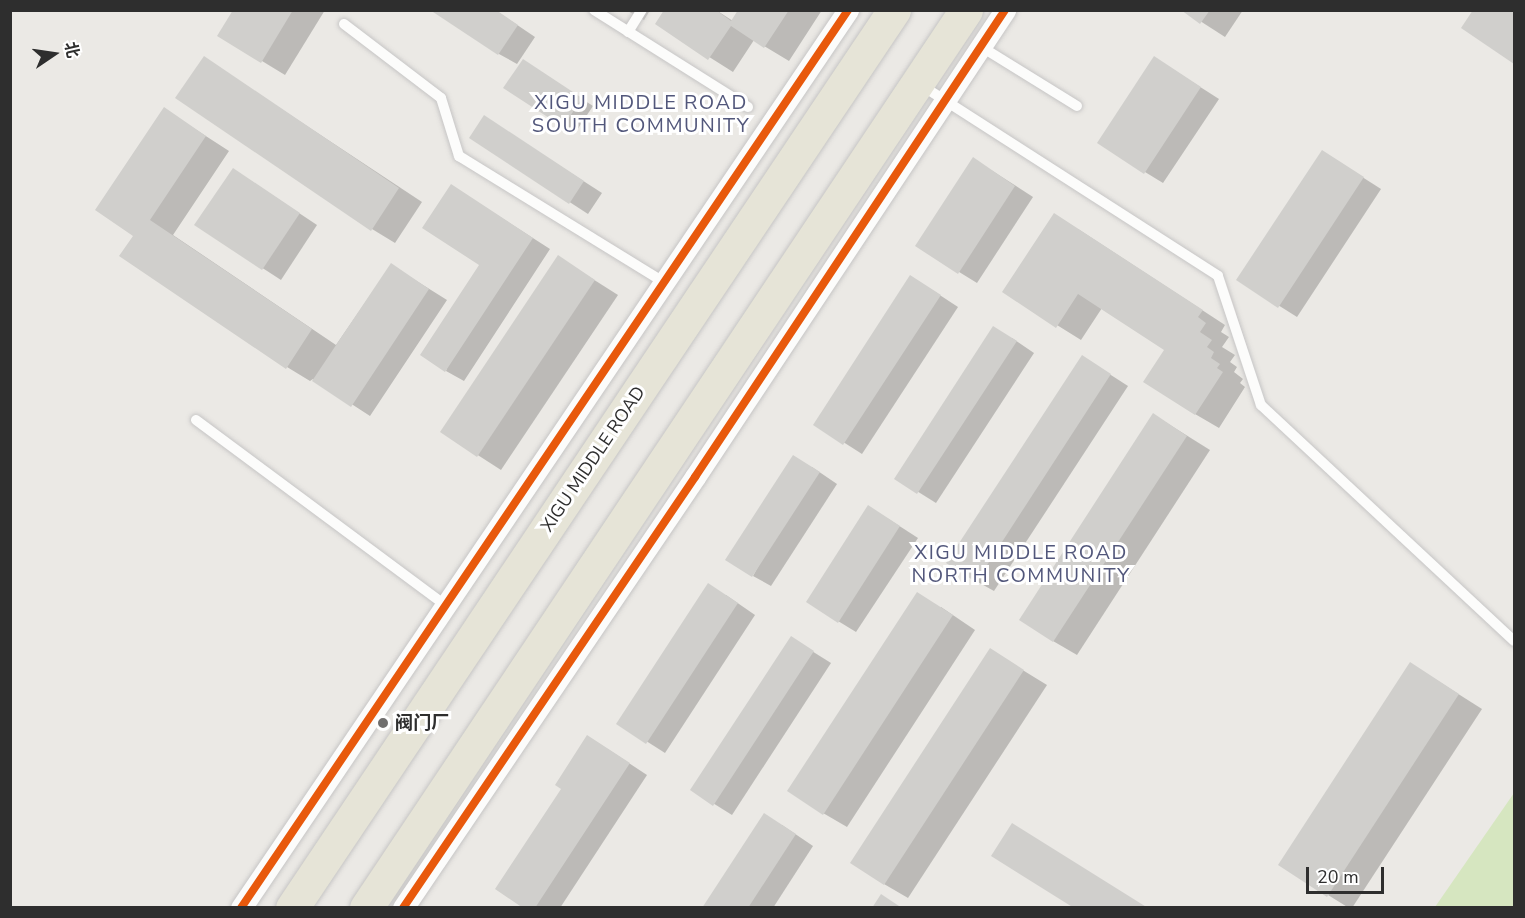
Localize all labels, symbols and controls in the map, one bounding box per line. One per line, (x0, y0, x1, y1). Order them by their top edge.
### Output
north arrow (24, 24, 84, 84)
text: 北 (59, 40, 84, 60)
district label: XIGU MIDDLE ROAD SOUTH COMMUNITY (532, 90, 750, 137)
street label: XIGU MIDDLE ROAD (536, 382, 650, 536)
district label: XIGU MIDDLE ROAD NORTH COMMUNITY (911, 541, 1131, 588)
place label: 阀门厂 (395, 712, 449, 734)
marker: 阀门厂 (376, 716, 390, 730)
scale bar (1309, 855, 1387, 893)
text: 20 m (1317, 865, 1359, 889)

